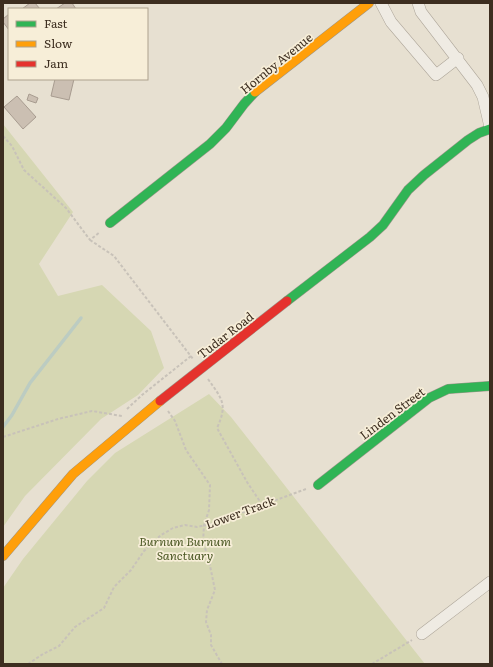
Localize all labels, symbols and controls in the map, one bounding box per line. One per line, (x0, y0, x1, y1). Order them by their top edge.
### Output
legend (8, 8, 148, 80)
text: Fast (44, 14, 68, 32)
street label: Hornby Avenue (236, 28, 316, 98)
text: Slow (44, 34, 73, 52)
text: Jam (44, 54, 69, 72)
street label: Tudar Road (193, 307, 257, 363)
street label: Linden Street (356, 382, 428, 444)
street label: Lower Track (203, 491, 278, 533)
park label: Burnum Burnum Sanctuary (139, 532, 231, 564)

